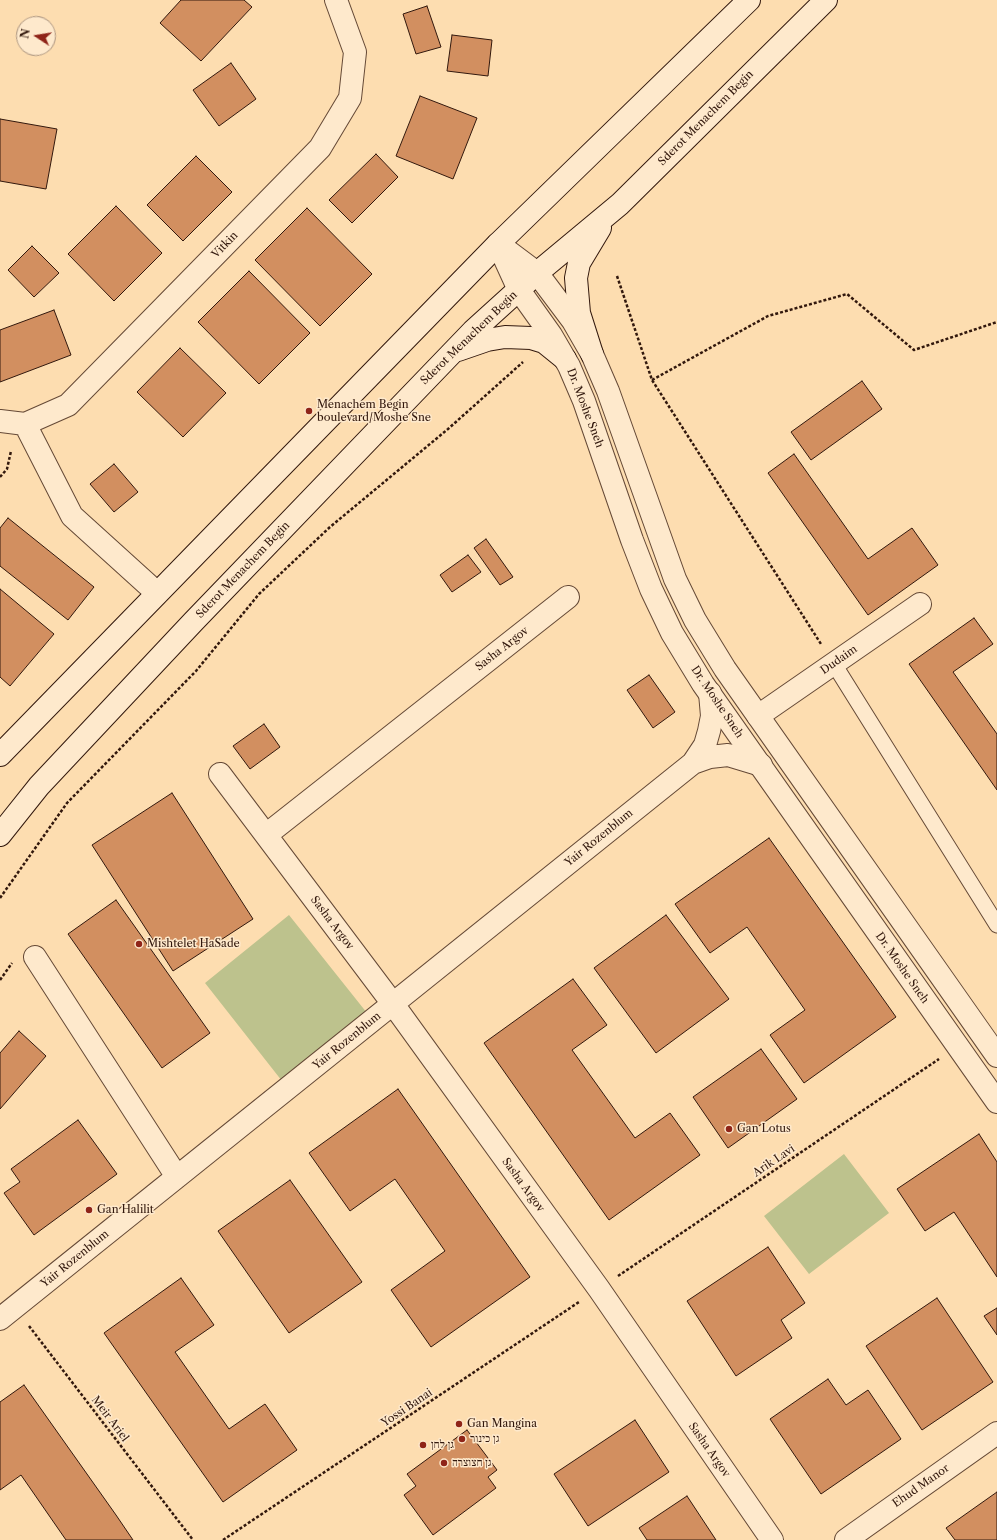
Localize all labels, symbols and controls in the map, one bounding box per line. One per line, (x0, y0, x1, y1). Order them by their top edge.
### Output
north arrow (16, 16, 56, 56)
text: N (17, 28, 33, 40)
street label: Sderot Menachem Begin (656, 68, 756, 168)
street label: Vitkin (209, 229, 241, 261)
street label: Sderot Menachem Begin (418, 288, 520, 388)
street label: Dr. Moshe Sneh (564, 366, 606, 450)
place label: Menachem Begin boulevard/Moshe Sne (317, 398, 431, 424)
marker: Menachem Begin boulevard/Moshe Sne (304, 406, 314, 416)
street label: Sderot Menachem Begin (193, 519, 293, 621)
street label: Sasha Argov (473, 624, 531, 674)
street label: Dudaim (818, 643, 860, 677)
street label: Dr. Moshe Sneh (688, 663, 746, 741)
street label: Yair Rozenblum (562, 807, 636, 869)
street label: Sasha Argov (308, 894, 356, 952)
street label: Dr. Moshe Sneh (872, 930, 932, 1006)
place label: Mishtelet HaSade (147, 937, 240, 951)
marker: Mishtelet HaSade (134, 939, 144, 949)
street label: Yair Rozenblum (310, 1010, 384, 1072)
place label: Gan Lotus (737, 1122, 791, 1136)
marker: Gan Lotus (724, 1124, 734, 1134)
street label: Arik Lavi (751, 1142, 797, 1180)
street label: Sasha Argov (499, 1155, 547, 1215)
place label: Gan Halilit (97, 1203, 154, 1217)
marker: Gan Halilit (84, 1205, 94, 1215)
street label: Yair Rozenblum (38, 1228, 112, 1290)
street label: Yossi Banai (379, 1386, 435, 1430)
street label: Meir Ariel (89, 1394, 131, 1444)
place label: Gan Mangina (467, 1417, 537, 1431)
marker: Gan Mangina (454, 1419, 464, 1429)
street label: Sasha Argov (685, 1420, 733, 1480)
place label: גן כינור (470, 1432, 499, 1446)
marker: גן כינור (457, 1434, 467, 1444)
place label: גן לחן (431, 1438, 454, 1452)
marker: גן לחן (418, 1440, 428, 1450)
place label: גן חצוצרה (452, 1456, 492, 1470)
marker: גן חצוצרה (439, 1458, 449, 1468)
street label: Ehud Manor (890, 1462, 952, 1510)

